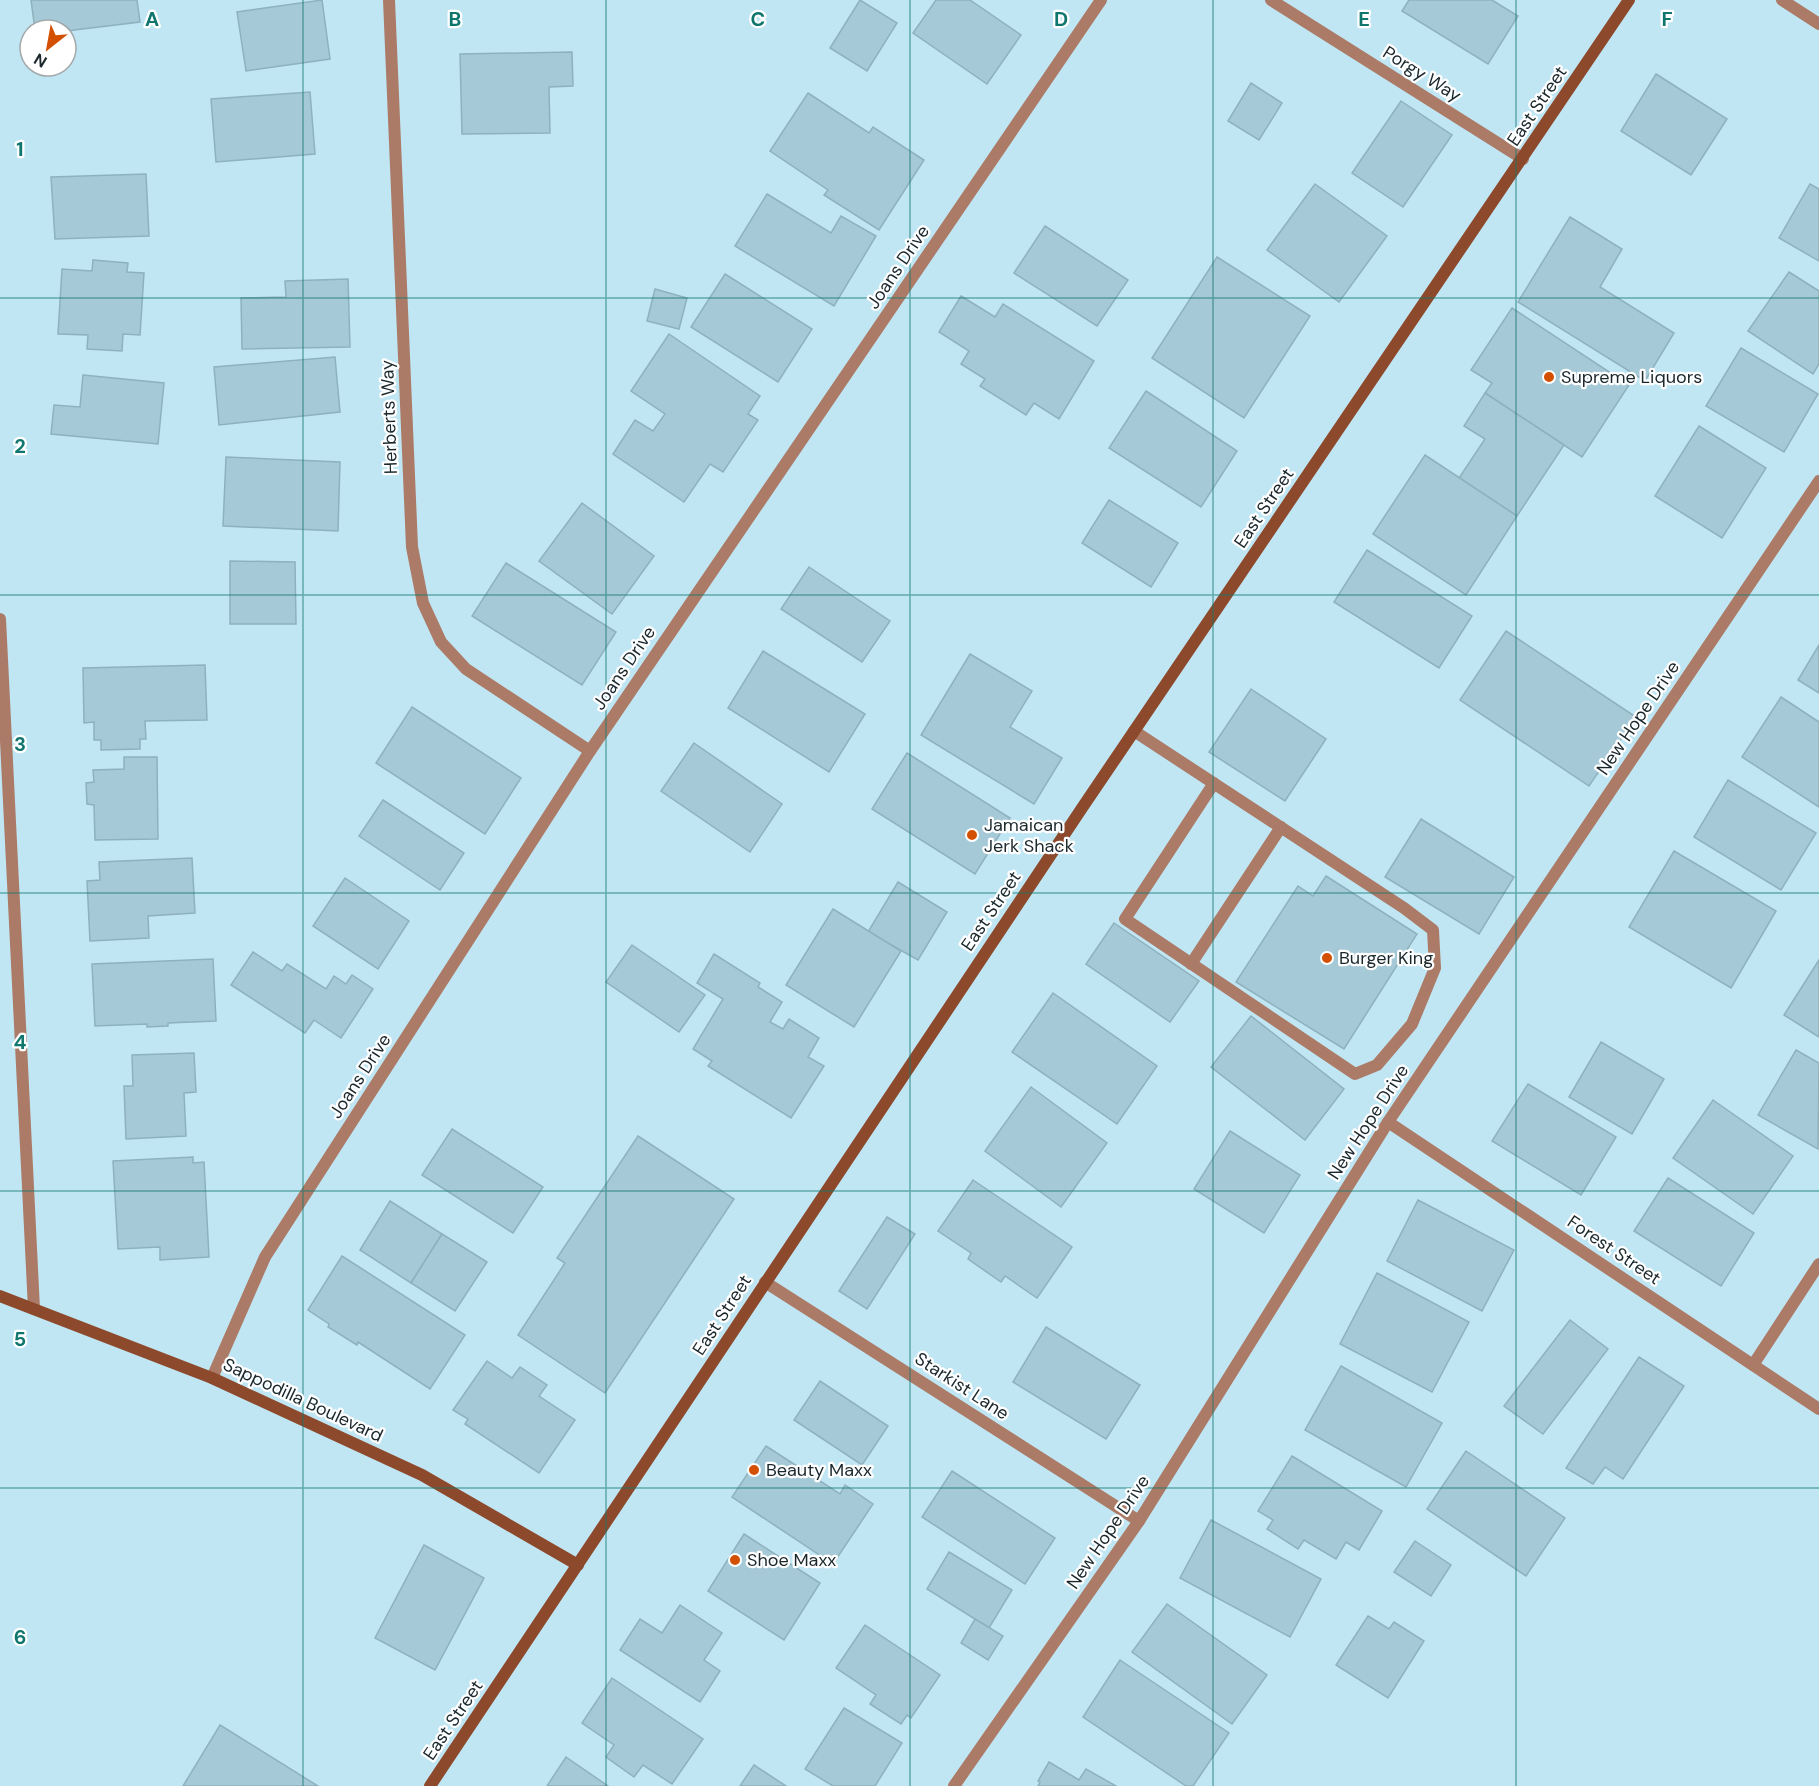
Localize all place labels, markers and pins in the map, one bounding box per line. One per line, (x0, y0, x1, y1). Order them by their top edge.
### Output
place label: Supreme Liquors (1561, 365, 1702, 389)
marker: Supreme Liquors (1542, 370, 1556, 384)
place label: Jamaican Jerk Shack (984, 813, 1074, 858)
marker: Jamaican Jerk Shack (965, 828, 979, 842)
place label: Burger King (1339, 946, 1433, 970)
marker: Burger King (1320, 951, 1334, 965)
place label: Beauty Maxx (766, 1458, 872, 1482)
marker: Beauty Maxx (747, 1463, 761, 1477)
place label: Shoe Maxx (747, 1548, 836, 1572)
marker: Shoe Maxx (728, 1553, 742, 1567)

